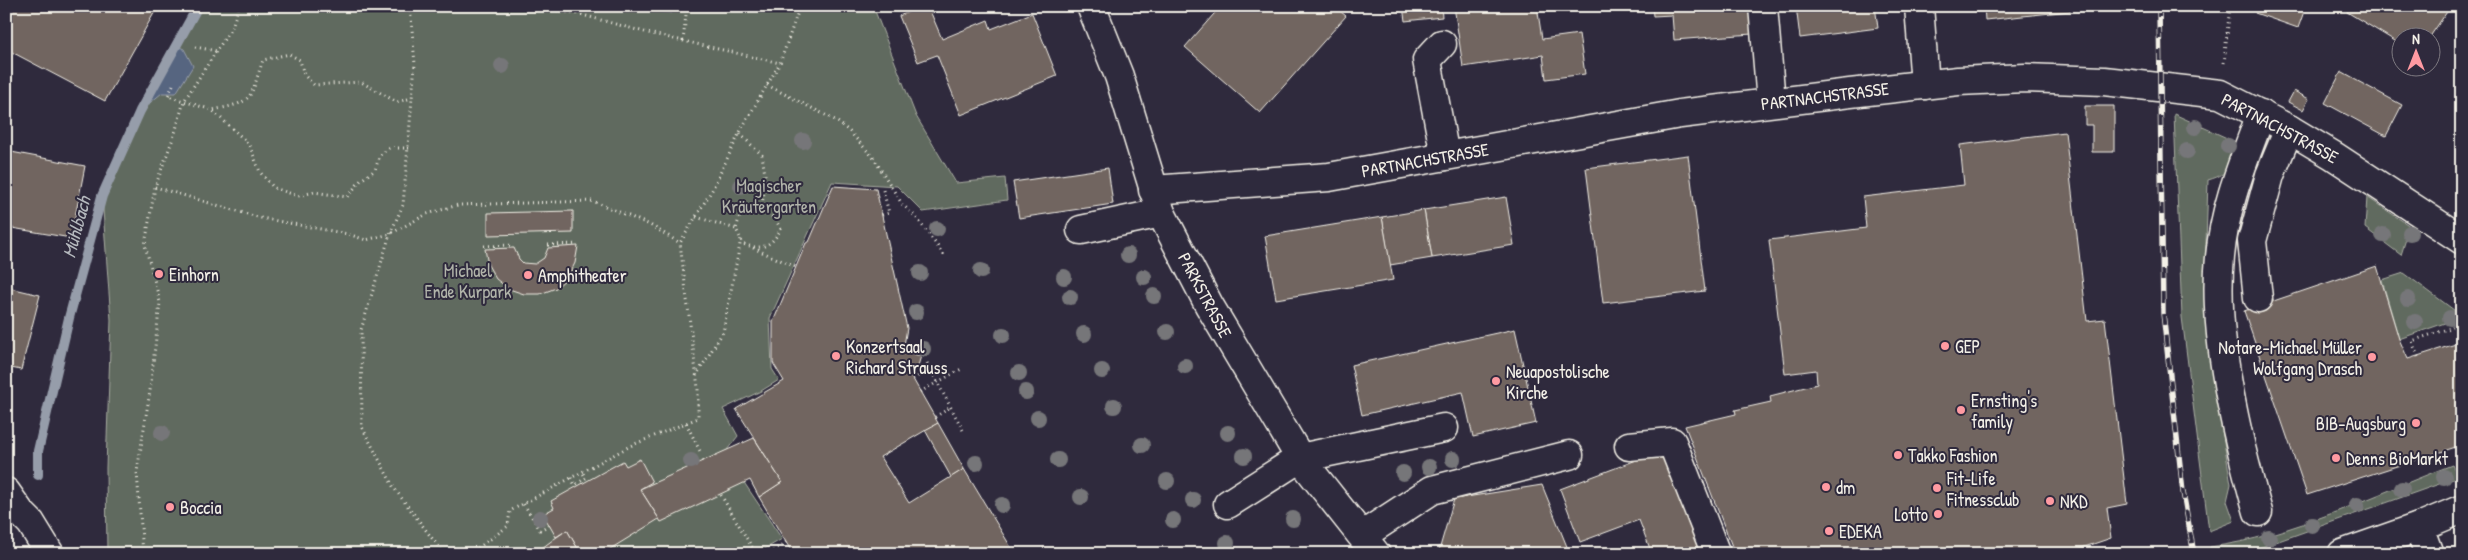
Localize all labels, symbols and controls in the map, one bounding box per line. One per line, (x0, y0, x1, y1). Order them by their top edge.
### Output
north arrow (2390, 28, 2440, 78)
text: N (2412, 29, 2420, 48)
street label: PARTNACHSTRASSE (1760, 76, 1890, 116)
street label: PARTNACHSTRASSE (2217, 87, 2343, 169)
street label: PARTNACHSTRASSE (1359, 136, 1491, 183)
park label: Magischer Kräutergarten (722, 173, 816, 219)
water label: Mühlbach (55, 191, 97, 261)
street label: PARKSTRASSE (1172, 248, 1238, 342)
park label: Michael Ende Kurpark (424, 258, 512, 304)
place label: Einhorn (169, 262, 219, 287)
place label: Amphitheater (538, 263, 627, 288)
marker: Einhorn (153, 268, 165, 280)
marker: Amphitheater (522, 269, 534, 281)
place label: Konzertsaal Richard Strauss (846, 334, 947, 380)
place label: GEP (1955, 334, 1980, 359)
place label: Notare-Michael Müller Wolfgang Drasch (2218, 335, 2362, 381)
marker: GEP (1939, 340, 1951, 352)
marker: Konzertsaal Richard Strauss (830, 350, 842, 362)
marker: Notare-Michael Müller Wolfgang Drasch (2366, 351, 2378, 363)
place label: Neuapostolische Kirche (1506, 359, 1610, 405)
marker: Neuapostolische Kirche (1490, 375, 1502, 387)
place label: Ernsting's family (1971, 388, 2037, 434)
marker: Ernsting's family (1955, 404, 1967, 416)
place label: BIB-Augsburg (2316, 411, 2406, 436)
marker: BIB-Augsburg (2410, 417, 2422, 429)
place label: Takko Fashion (1908, 443, 1998, 468)
place label: Denns BioMarkt (2346, 446, 2449, 471)
marker: Takko Fashion (1892, 449, 1904, 461)
marker: Denns BioMarkt (2330, 452, 2342, 464)
place label: Fit-Life Fitnessclub (1946, 466, 2020, 512)
place label: dm (1836, 475, 1855, 500)
marker: dm (1820, 481, 1832, 493)
marker: Fit-Life Fitnessclub (1931, 482, 1943, 494)
place label: NKD (2060, 489, 2088, 514)
place label: Boccia (180, 495, 221, 520)
marker: NKD (2044, 495, 2056, 507)
marker: Boccia (164, 501, 176, 513)
place label: Lotto (1894, 502, 1928, 527)
marker: Lotto (1932, 508, 1944, 520)
place label: EDEKA (1839, 519, 1882, 544)
marker: EDEKA (1823, 525, 1835, 537)

